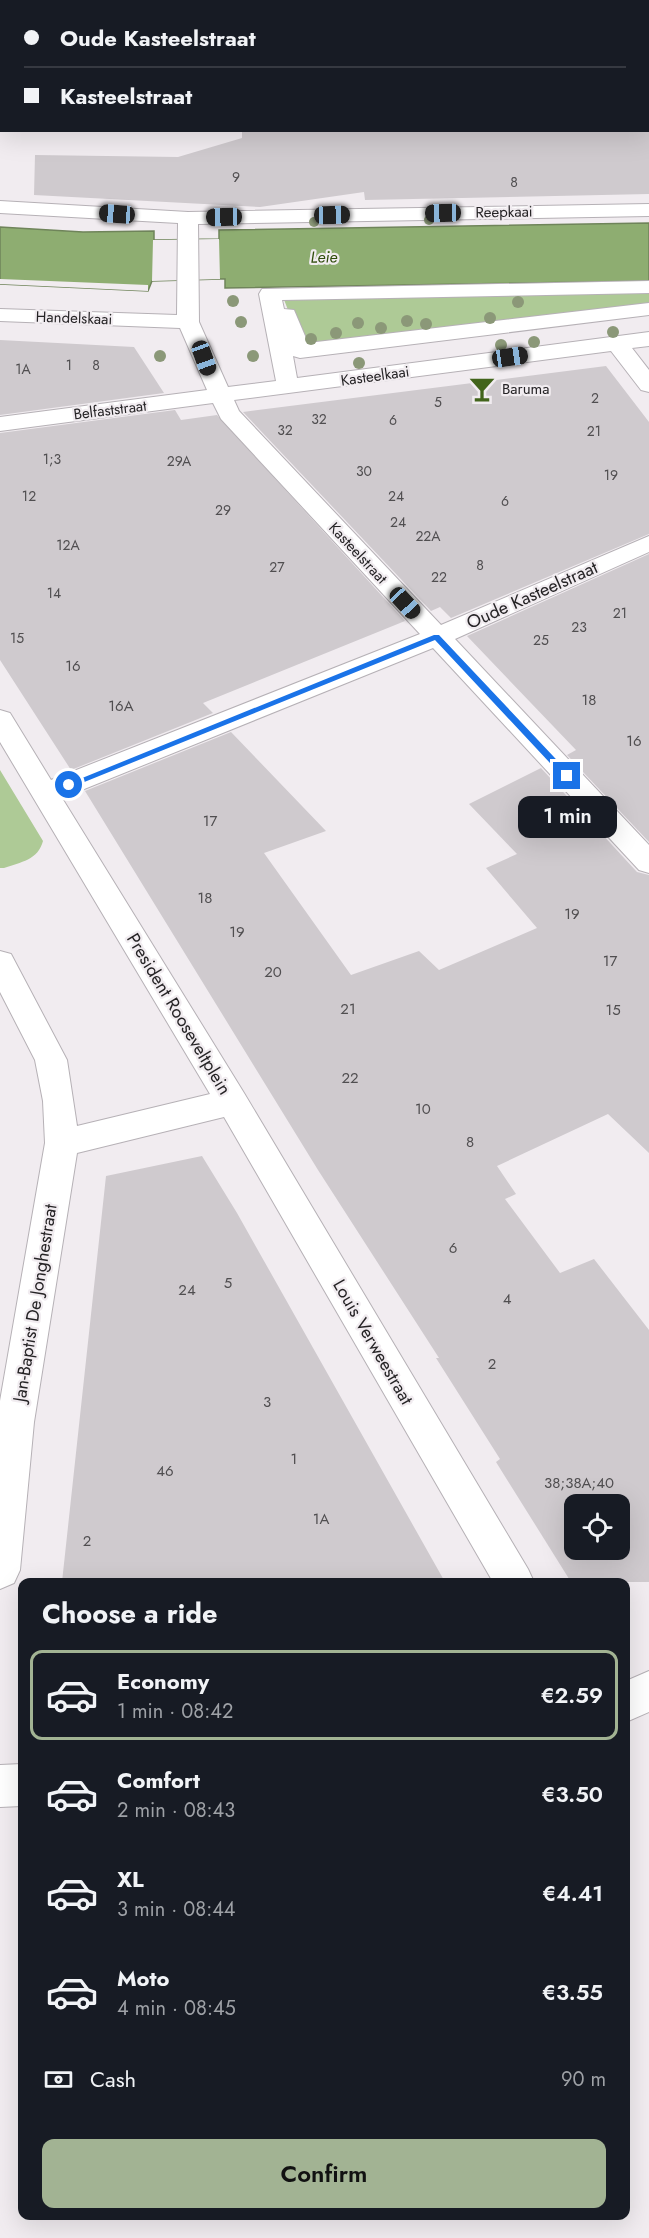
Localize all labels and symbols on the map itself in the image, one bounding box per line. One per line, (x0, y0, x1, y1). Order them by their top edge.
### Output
house number: 9 (232, 167, 240, 187)
house number: 8 (510, 172, 518, 192)
street label: Reepkaai (475, 201, 533, 223)
car (98, 204, 136, 224)
car (425, 204, 461, 222)
car (314, 206, 350, 224)
car (206, 208, 242, 226)
water label: Leie (310, 245, 338, 269)
street label: Handelskaai (35, 306, 113, 330)
car (189, 338, 219, 378)
car (491, 346, 529, 368)
house number: 1 (66, 355, 72, 375)
house number: 8 (92, 355, 100, 375)
house number: 1A (15, 359, 32, 379)
street label: Kasteelkaai (339, 360, 411, 392)
bar icon: Baruma (467, 374, 497, 404)
place label: Baruma (502, 378, 550, 400)
house number: 2 (591, 388, 599, 408)
house number: 5 (434, 392, 442, 412)
street label: Belfaststraat (72, 395, 148, 425)
house number: 32 (311, 409, 327, 429)
house number: 6 (389, 410, 397, 430)
house number: 32 (277, 420, 293, 440)
house number: 21 (587, 421, 601, 441)
house number: 1;3 (43, 449, 62, 469)
house number: 29A (167, 451, 192, 471)
house number: 30 (356, 461, 372, 481)
house number: 19 (604, 465, 618, 485)
house number: 12 (22, 486, 36, 506)
house number: 24 (388, 486, 404, 506)
house number: 6 (501, 491, 509, 511)
house number: 29 (215, 500, 231, 520)
house number: 24 (390, 512, 406, 532)
street label: Kasteelstraat (324, 517, 393, 589)
house number: 22A (415, 526, 441, 546)
house number: 12A (56, 535, 81, 555)
street label: Oude Kasteelstraat (462, 554, 602, 636)
house number: 8 (476, 555, 484, 575)
house number: 27 (269, 557, 285, 577)
house number: 22 (431, 567, 447, 587)
house number: 14 (47, 583, 61, 603)
car (386, 584, 424, 622)
house number: 21 (613, 603, 627, 623)
house number: 23 (571, 617, 587, 637)
house number: 15 (10, 628, 24, 648)
house number: 25 (533, 630, 549, 650)
house number: 16 (65, 655, 81, 677)
house number: 18 (582, 689, 596, 711)
house number: 16A (108, 695, 134, 717)
house number: 16 (626, 730, 642, 752)
route end (553, 762, 580, 789)
route start (55, 771, 82, 798)
callout: 1 min (518, 797, 616, 839)
house number: 17 (203, 810, 217, 832)
house number: 18 (198, 887, 212, 909)
house number: 19 (564, 903, 580, 925)
house number: 19 (229, 921, 245, 943)
street label: President Rooseveltplein (120, 928, 238, 1100)
house number: 17 (603, 950, 617, 972)
house number: 20 (264, 961, 282, 983)
house number: 21 (340, 998, 356, 1020)
house number: 15 (605, 999, 621, 1021)
house number: 22 (341, 1067, 359, 1089)
house number: 10 (415, 1098, 431, 1120)
house number: 8 (466, 1131, 474, 1153)
street label: Jan-Baptist De Jonghestraat (6, 1202, 64, 1406)
house number: 6 (449, 1237, 457, 1259)
house number: 5 (224, 1272, 232, 1294)
street label: Louis Verweestraat (326, 1274, 420, 1410)
house number: 24 (178, 1279, 196, 1301)
house number: 4 (503, 1288, 512, 1310)
house number: 2 (488, 1353, 496, 1375)
house number: 3 (263, 1391, 271, 1413)
house number: 1 (291, 1448, 297, 1470)
house number: 46 (156, 1460, 174, 1482)
house number: 38;38A;40 (544, 1472, 614, 1494)
house number: 1A (313, 1508, 329, 1530)
house number: 2 (83, 1530, 91, 1552)

